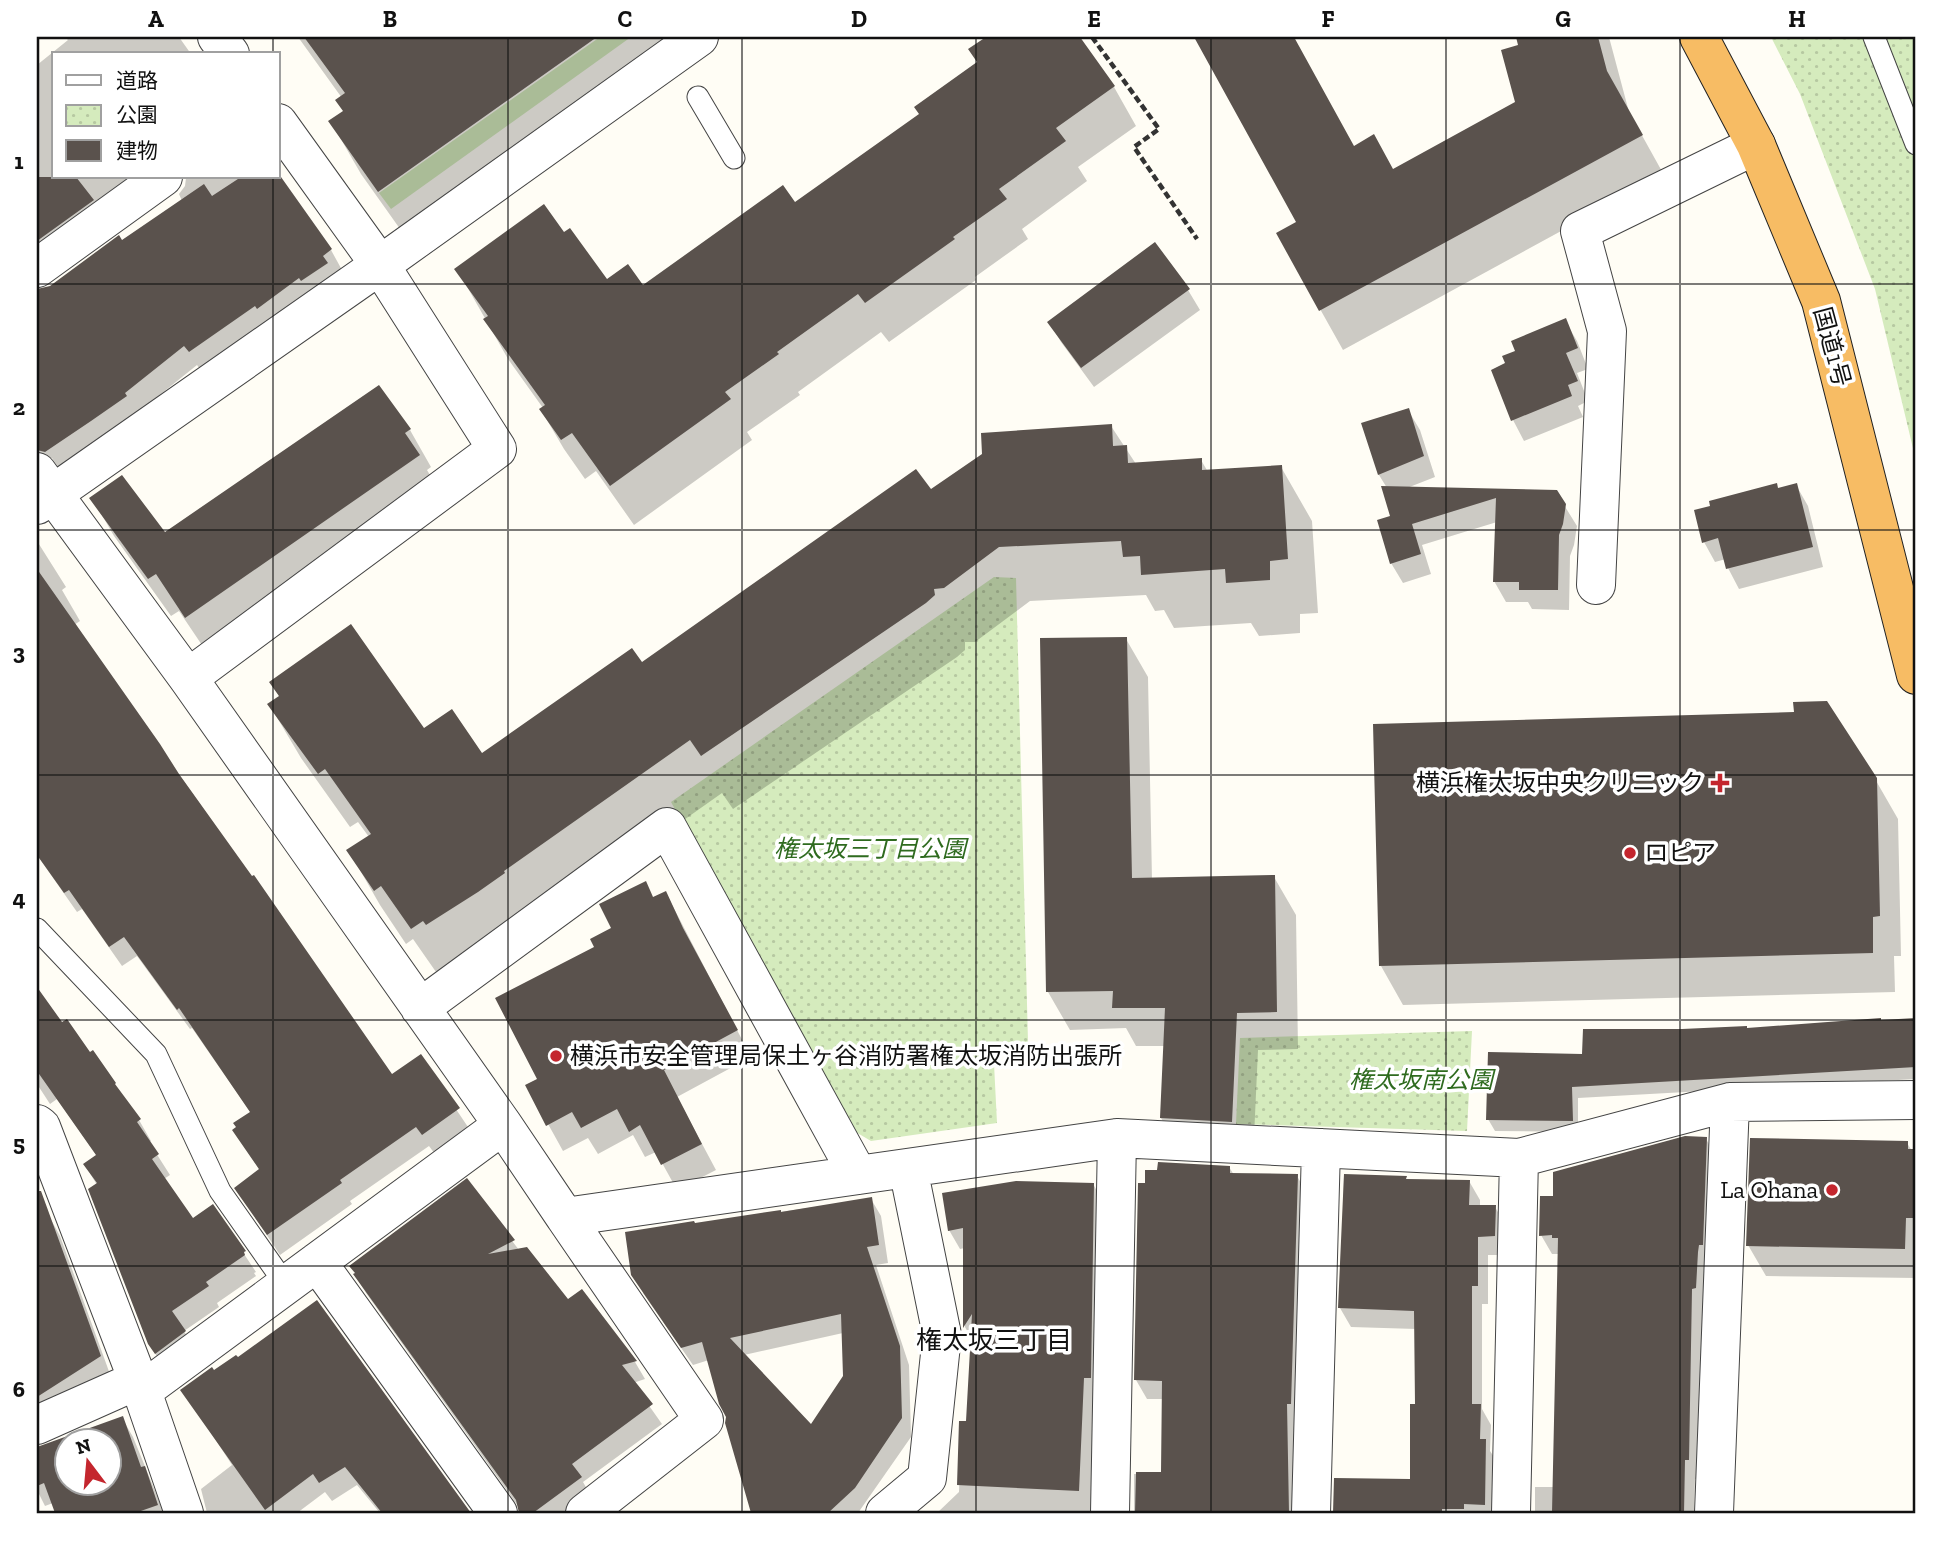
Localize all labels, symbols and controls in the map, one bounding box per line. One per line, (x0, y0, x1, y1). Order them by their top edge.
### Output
text: A (148, 5, 164, 33)
text: B (383, 5, 397, 33)
text: C (618, 5, 632, 33)
text: D (851, 5, 867, 33)
text: E (1087, 5, 1101, 33)
text: F (1321, 5, 1335, 33)
text: G (1555, 5, 1571, 33)
text: H (1788, 5, 1806, 33)
legend (52, 52, 280, 178)
text: 道路 (116, 68, 158, 93)
text: 公園 (116, 102, 158, 127)
text: 建物 (116, 138, 158, 163)
text: 1 (14, 147, 24, 175)
street label: 国道1号 (1808, 304, 1857, 390)
text: 2 (13, 393, 25, 421)
text: 3 (13, 638, 25, 666)
place label: 横浜権太坂中央クリニック (1416, 768, 1704, 797)
marker: 横浜権太坂中央クリニック (1710, 773, 1730, 793)
park label: 権太坂三丁目公園 (774, 834, 969, 863)
place label: ロピア (1644, 838, 1716, 867)
marker: ロピア (1622, 845, 1638, 861)
text: 4 (12, 884, 26, 912)
place label: 横浜市安全管理局保土ヶ谷消防署権太坂消防出張所 (570, 1041, 1122, 1070)
marker: 横浜市安全管理局保土ヶ谷消防署権太坂消防出張所 (548, 1048, 564, 1064)
park label: 権太坂南公園 (1349, 1065, 1496, 1094)
text: 5 (13, 1129, 25, 1157)
place label: La Ohana (1720, 1175, 1818, 1204)
marker: La Ohana (1824, 1182, 1840, 1198)
district label: 権太坂三丁目 (916, 1324, 1072, 1356)
text: 6 (13, 1375, 25, 1403)
north arrow (52, 1428, 122, 1498)
text: N (73, 1433, 94, 1459)

